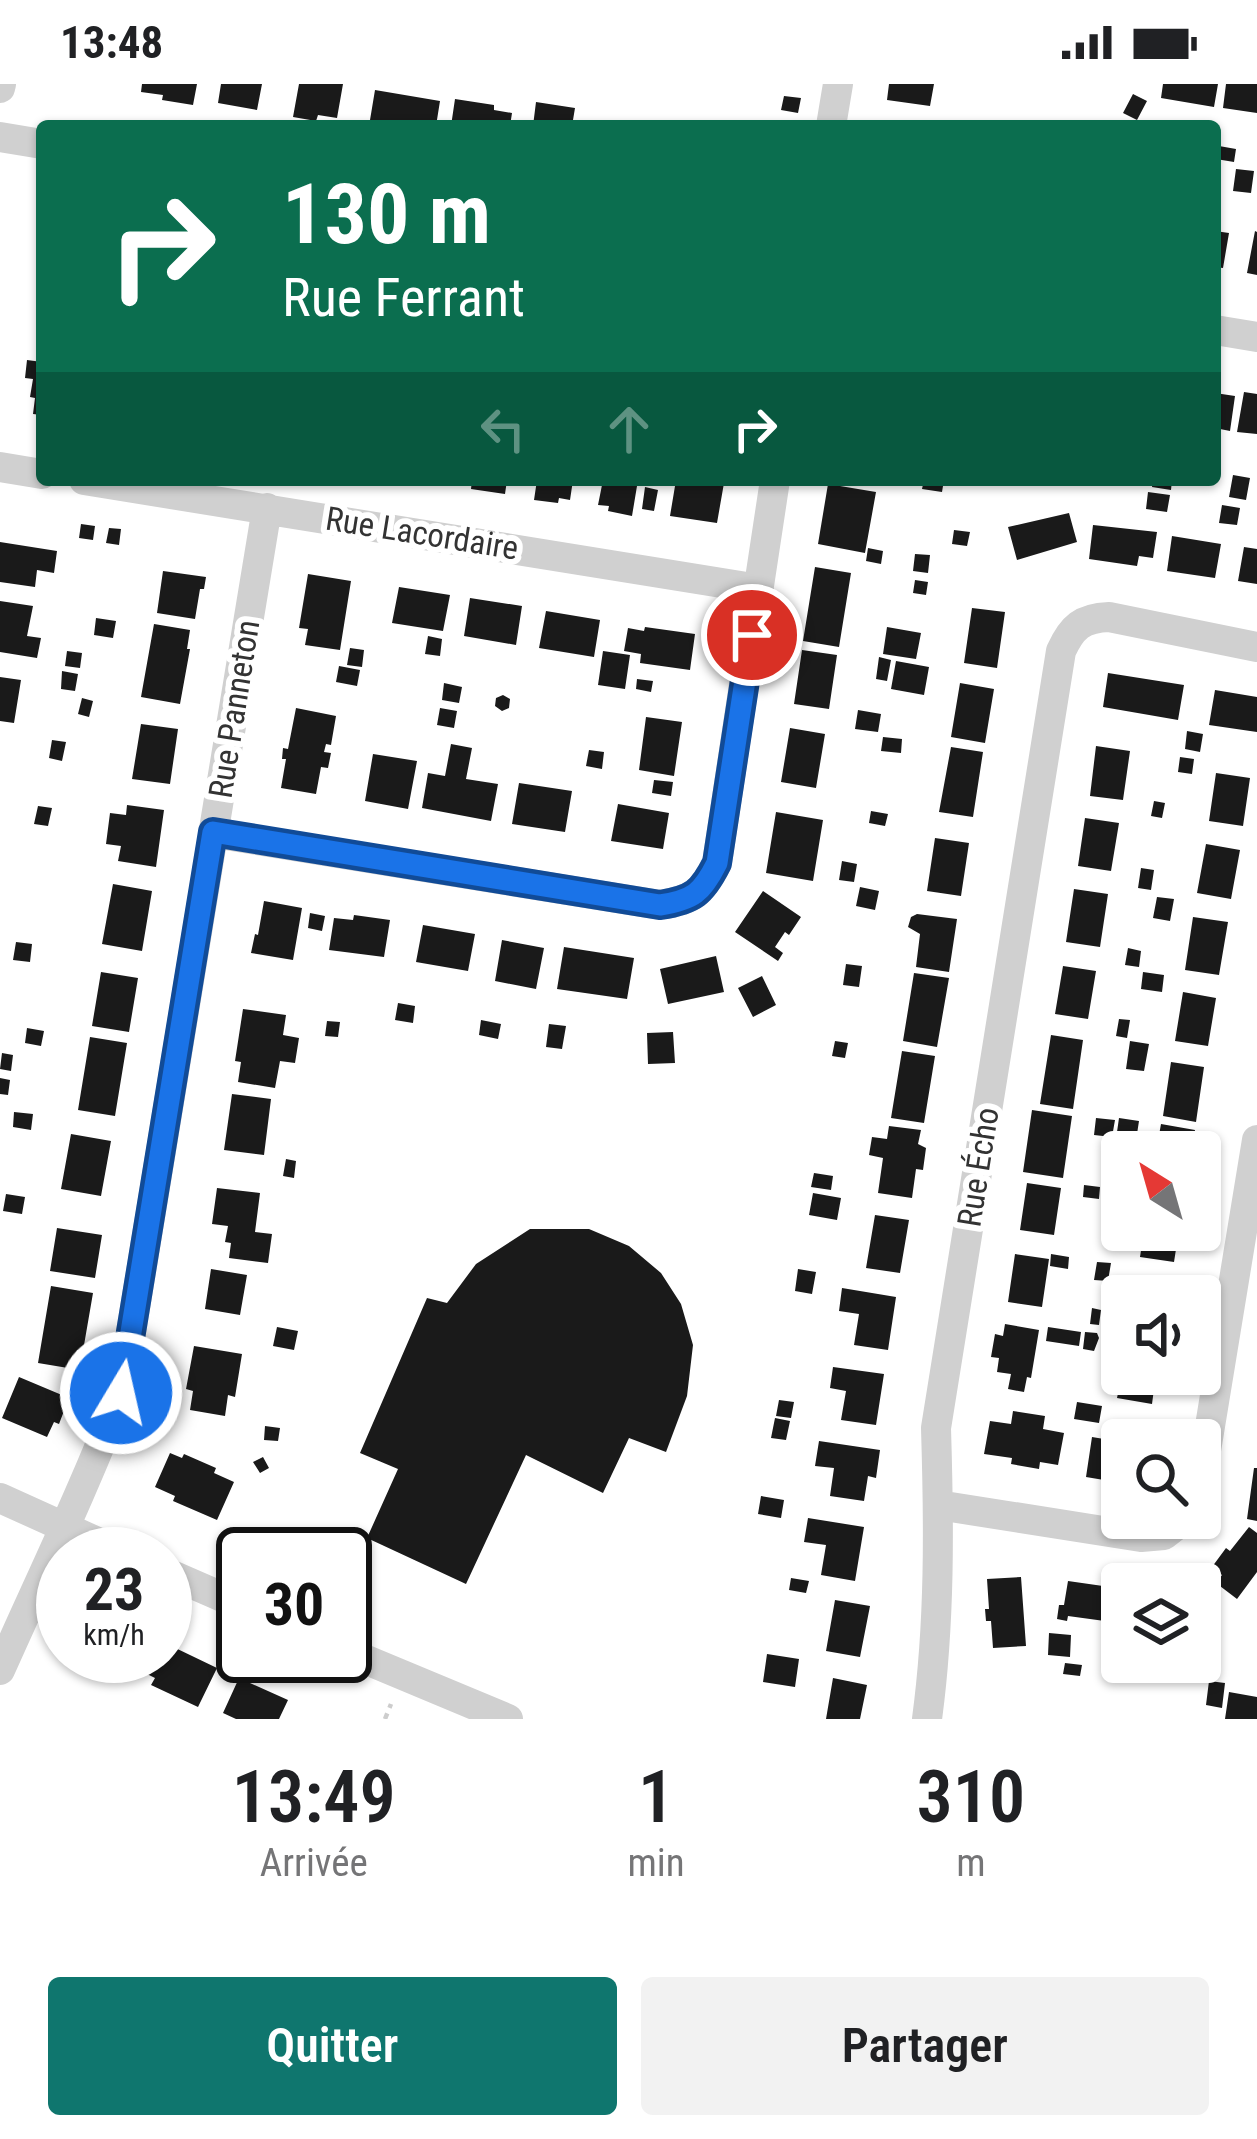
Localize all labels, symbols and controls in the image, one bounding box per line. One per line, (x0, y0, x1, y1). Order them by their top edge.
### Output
text: 13:48 (60, 16, 163, 69)
text: 130 m (282, 165, 491, 264)
icon: right (84, 168, 240, 324)
text: Rue Ferrant (282, 266, 525, 329)
icon: left (470, 396, 536, 462)
icon: ahead (596, 396, 662, 462)
icon: right (722, 396, 788, 462)
street label: Rue Lacordaire (323, 499, 521, 567)
pin (701, 584, 803, 686)
icon: arrive (719, 602, 785, 668)
street label: Rue Panneton (201, 617, 267, 801)
street label: Rue Écho (949, 1105, 1007, 1229)
north arrow (1101, 1131, 1221, 1251)
map controls (1101, 1131, 1221, 1683)
button: sound (1101, 1275, 1221, 1395)
position arrow (58, 1330, 184, 1456)
button: search (1101, 1419, 1221, 1539)
speed limit sign: 30 (216, 1527, 372, 1683)
text: 23 (84, 1554, 144, 1625)
button: layers (1101, 1563, 1221, 1683)
text: km/h (83, 1617, 145, 1652)
text: 13:49 (232, 1755, 396, 1840)
text: 1 (638, 1755, 674, 1840)
text: 310 (917, 1755, 1025, 1840)
text: Arrivée (260, 1840, 368, 1886)
text: min (628, 1840, 685, 1886)
text: m (956, 1840, 986, 1886)
button: Quitter (48, 1977, 617, 2115)
button: Partager (641, 1977, 1209, 2115)

